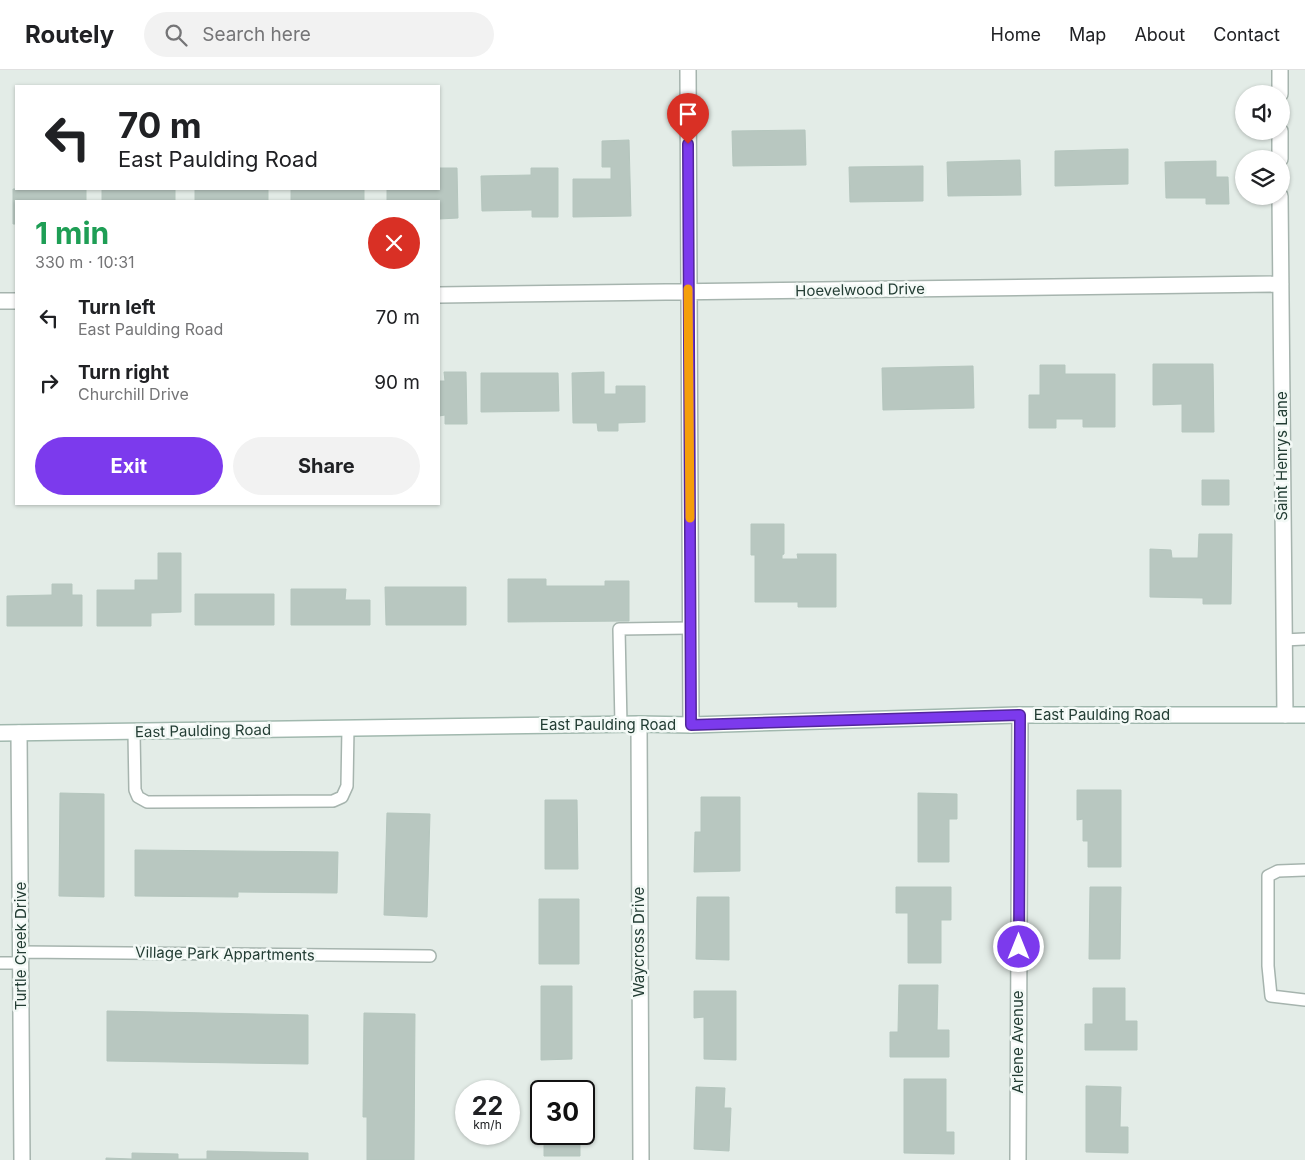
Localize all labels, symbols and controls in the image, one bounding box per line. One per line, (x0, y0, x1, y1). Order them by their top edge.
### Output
search box (144, 12, 494, 57)
text: Routely (25, 20, 114, 49)
icon: search (162, 21, 190, 49)
text: Search here (202, 23, 311, 46)
text: Home (991, 24, 1041, 45)
text: Map (1069, 24, 1106, 45)
text: About (1134, 24, 1185, 45)
text: Contact (1213, 24, 1280, 45)
map controls (1235, 85, 1290, 205)
button: sound (1235, 85, 1290, 140)
pin (667, 93, 709, 144)
icon: arrive (674, 100, 702, 128)
text: 70 m (118, 104, 202, 146)
icon: left (35, 105, 100, 170)
text: East Paulding Road (118, 146, 318, 172)
button: layers (1235, 150, 1290, 205)
text: 1 min (35, 215, 109, 251)
button: close (368, 217, 420, 269)
text: 330 m · 10:31 (35, 252, 135, 272)
street label: Hoevelwood Drive (795, 279, 925, 300)
text: Turn left (78, 296, 156, 319)
icon: left (35, 304, 63, 332)
text: 70 m (376, 306, 420, 329)
text: East Paulding Road (78, 319, 223, 339)
text: Turn right (78, 361, 169, 384)
icon: right (35, 369, 63, 397)
text: 90 m (374, 371, 420, 394)
text: Churchill Drive (78, 384, 189, 404)
street label: Saint Henrys Lane (1272, 391, 1291, 521)
button: Exit (35, 437, 223, 495)
button: Share (233, 437, 420, 495)
street label: East Paulding Road (1034, 705, 1170, 724)
street label: East Paulding Road (540, 715, 676, 734)
street label: East Paulding Road (135, 720, 271, 741)
street label: Turtle Creek Drive (11, 882, 30, 1010)
street label: Waycross Drive (629, 887, 648, 997)
position arrow (992, 920, 1044, 972)
street label: Village Park Appartments (135, 942, 315, 965)
street label: Arlene Avenue (1008, 990, 1027, 1094)
speed limit sign: 30 (530, 1080, 595, 1145)
text: 22 (472, 1091, 503, 1121)
text: km/h (473, 1117, 502, 1132)

